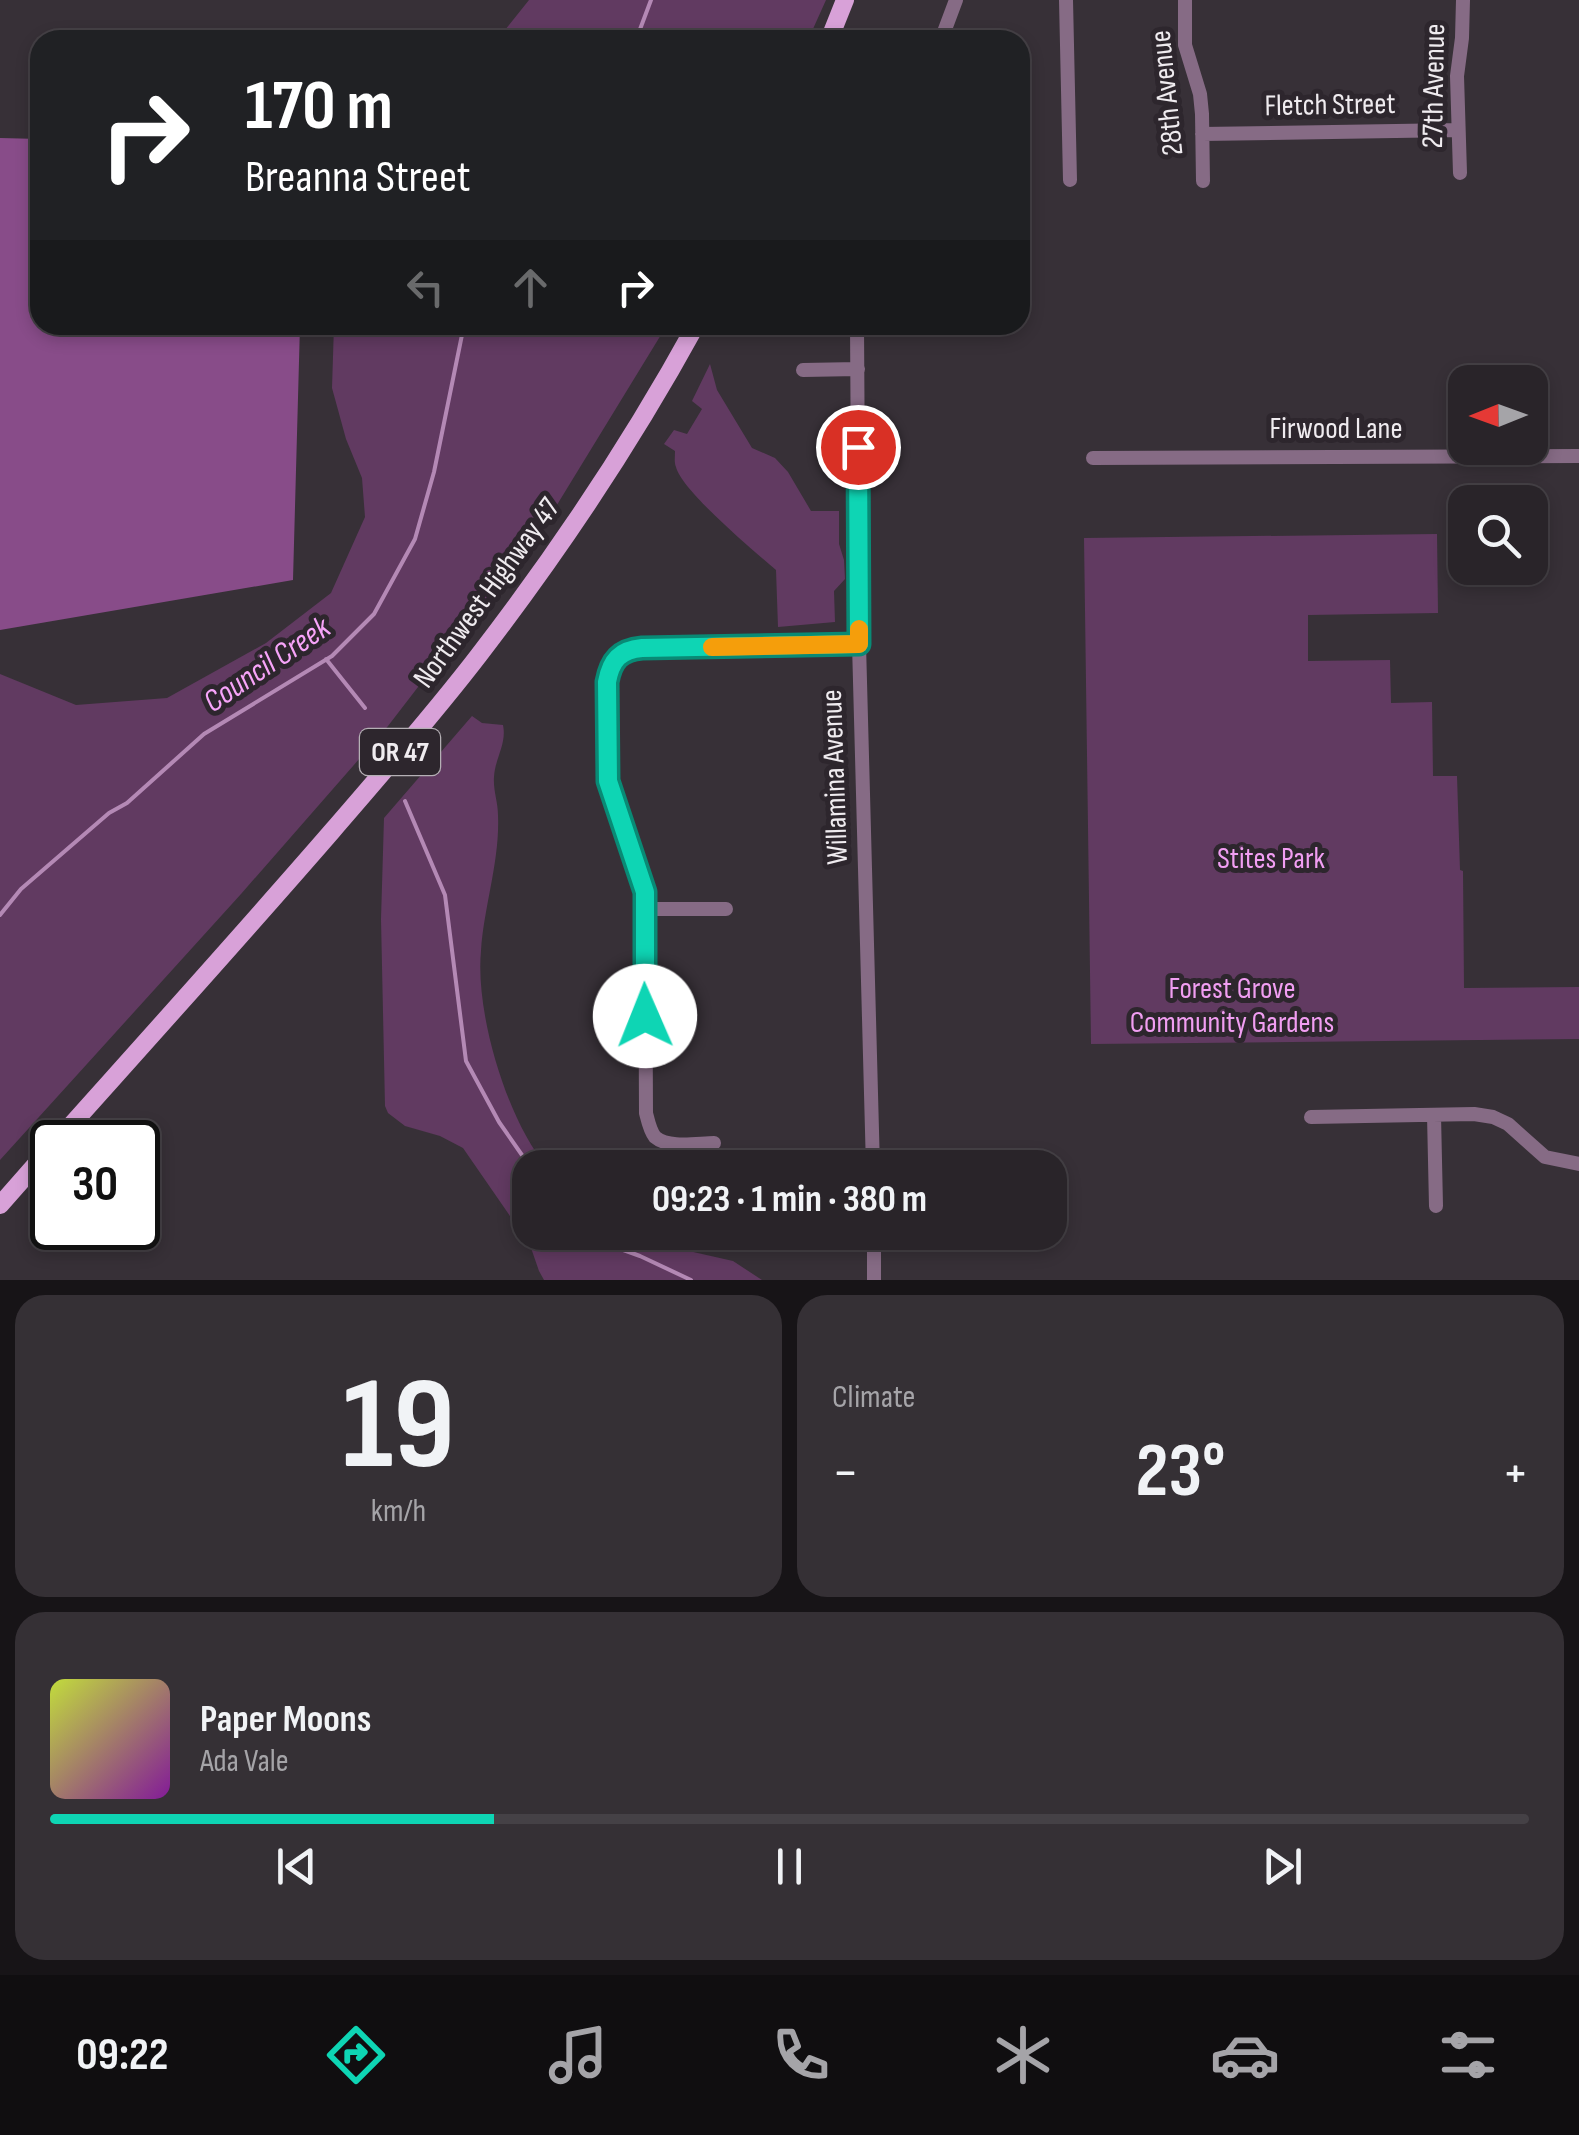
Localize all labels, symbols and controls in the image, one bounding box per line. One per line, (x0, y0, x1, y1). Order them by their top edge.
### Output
street label: 27th Avenue (1415, 23, 1453, 149)
street label: 28th Avenue (1143, 29, 1191, 157)
text: 170 m (245, 65, 393, 149)
icon: right (80, 70, 210, 200)
street label: Fletch Street (1264, 86, 1396, 124)
text: Breanna Street (245, 150, 471, 205)
icon: left (398, 260, 453, 315)
icon: ahead (503, 260, 558, 315)
icon: right (608, 260, 663, 315)
north arrow (1448, 365, 1548, 465)
map controls (1448, 365, 1548, 585)
pin (816, 405, 901, 490)
street label: Firwood Lane (1270, 411, 1402, 447)
icon: arrive (831, 420, 886, 475)
button: search (1448, 485, 1548, 585)
street label: Northwest Highway 47 (406, 491, 568, 695)
water label: Council Creek (196, 608, 339, 721)
street label: Willamina Avenue (814, 689, 856, 865)
road number: OR 47 (360, 729, 440, 775)
park label: Stites Park (1217, 841, 1326, 877)
position arrow (593, 964, 697, 1068)
park label: Forest Grove Community Gardens (1130, 971, 1334, 1041)
speed limit sign: 30 (30, 1120, 160, 1250)
text: 09:23 · 1 min · 380 m (652, 1177, 927, 1222)
text: 19 (342, 1349, 455, 1505)
text: Climate (832, 1378, 915, 1417)
text: 23° (1135, 1427, 1226, 1518)
text: − (832, 1440, 859, 1507)
text: + (1502, 1440, 1529, 1507)
text: km/h (371, 1492, 426, 1531)
text: Paper Moons (200, 1697, 371, 1742)
text: Ada Vale (200, 1742, 289, 1781)
icon: previous (269, 1839, 324, 1894)
icon: pause (762, 1839, 817, 1894)
icon: next (1255, 1839, 1310, 1894)
icon: directions (321, 2020, 391, 2090)
icon: music (543, 2020, 613, 2090)
icon: phone (766, 2020, 836, 2090)
icon: climate (988, 2020, 1058, 2090)
icon: car (1210, 2020, 1280, 2090)
icon: filters (1433, 2020, 1503, 2090)
text: 09:22 (76, 2028, 168, 2083)

